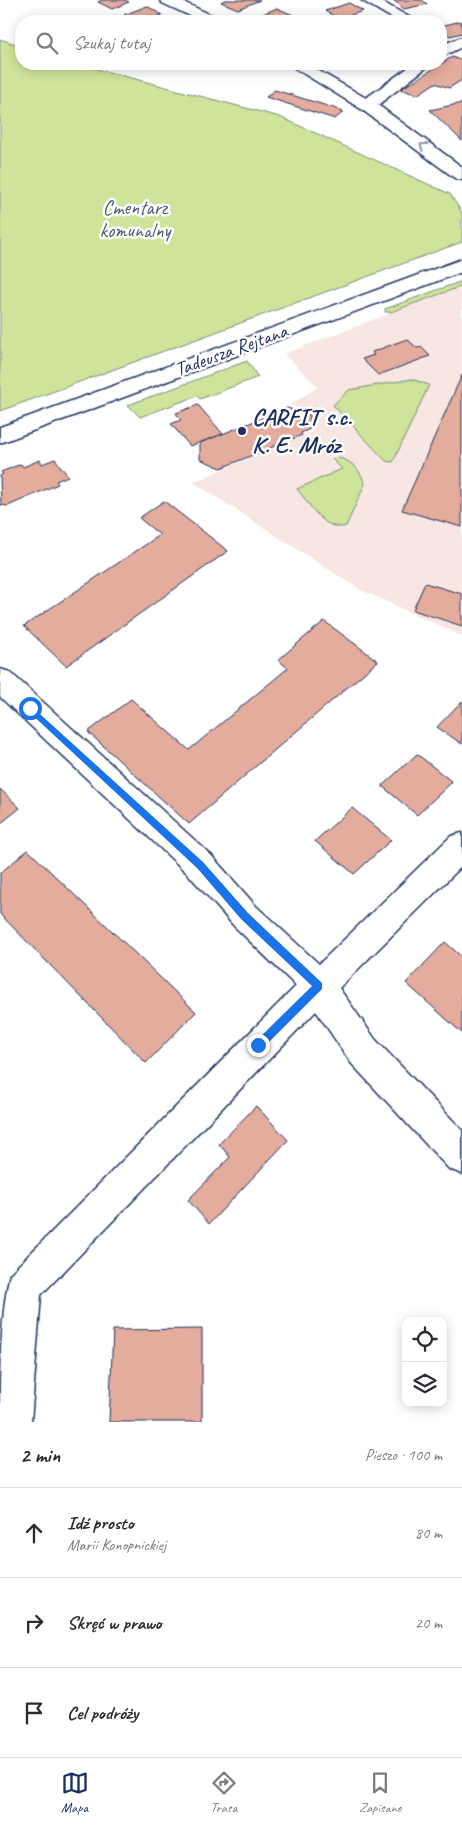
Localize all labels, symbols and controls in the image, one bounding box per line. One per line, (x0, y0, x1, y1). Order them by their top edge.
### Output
search box (15, 15, 447, 70)
icon: search (33, 29, 61, 57)
text: Szukaj tutaj (73, 31, 150, 55)
one-way arrow (419, 143, 429, 152)
park label: Cmentarz komunalny (100, 195, 172, 243)
street label: Tadeusza Rejtana (171, 318, 292, 382)
place label: CARFIT s.c. K. E. Mróz (252, 402, 353, 460)
marker: CARFIT s.c. K. E. Mróz (236, 425, 248, 437)
route start (19, 697, 42, 720)
route end (247, 1034, 270, 1057)
map controls (402, 1317, 447, 1407)
button: locate (402, 1317, 447, 1362)
button: layers (402, 1362, 447, 1407)
text: 2 min (20, 1442, 60, 1468)
text: Pieszo · 100 m (365, 1445, 442, 1465)
text: Idź prosto (67, 1511, 134, 1535)
icon: ahead (20, 1519, 48, 1547)
text: 80 m (415, 1523, 442, 1543)
text: Marii Konopnickiej (67, 1535, 166, 1555)
icon: right (20, 1609, 48, 1637)
text: Skręć w prawo (67, 1611, 162, 1635)
text: 20 m (415, 1613, 442, 1633)
icon: arrive (20, 1699, 48, 1727)
text: Cel podróży (67, 1701, 138, 1725)
tab: Mapa (61, 1769, 89, 1816)
tab: Trasa (210, 1769, 238, 1816)
tab: Zapisane (359, 1769, 401, 1816)

